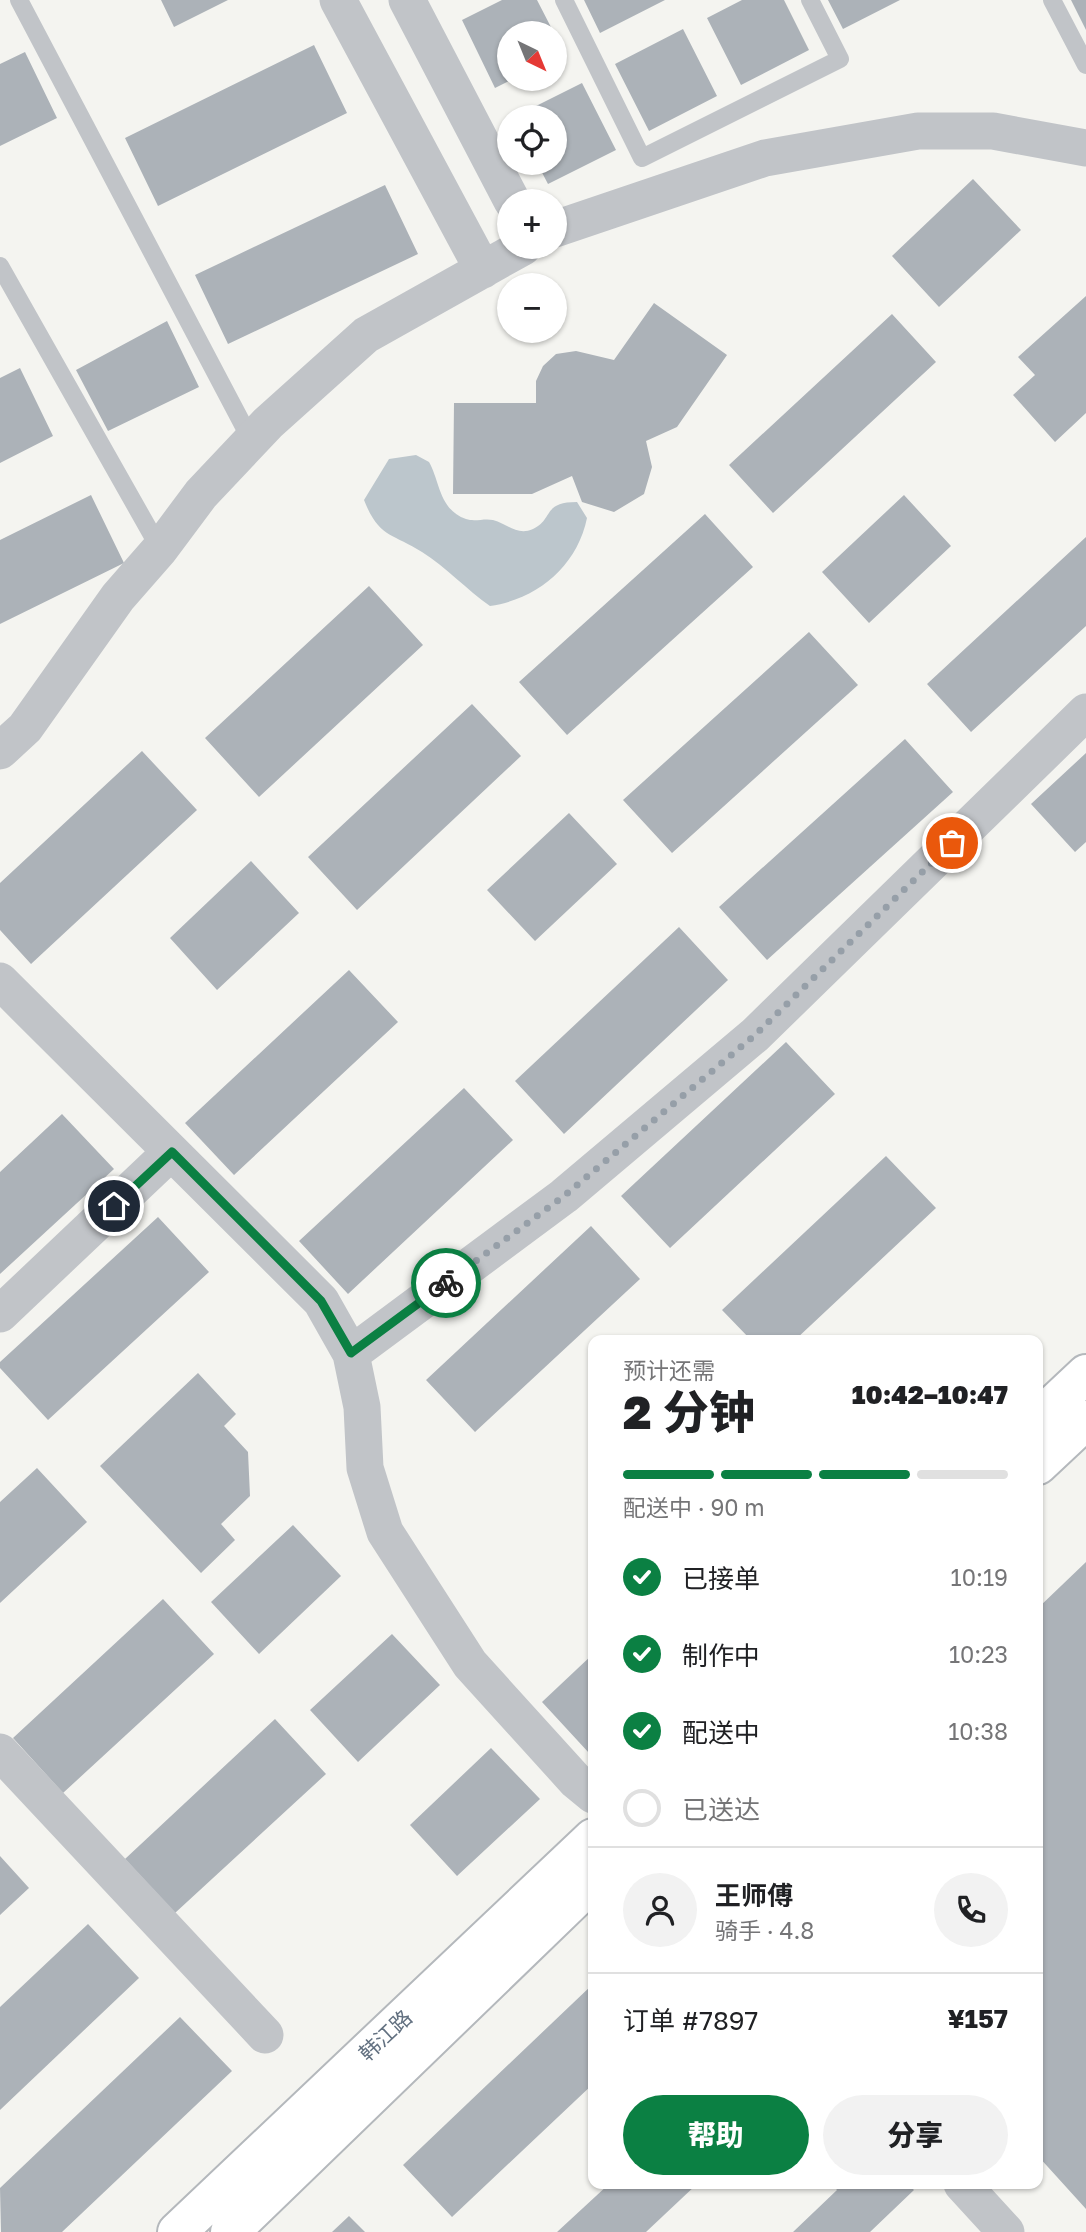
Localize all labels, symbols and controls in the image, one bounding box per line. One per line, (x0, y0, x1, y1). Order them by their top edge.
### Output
north arrow (497, 21, 567, 91)
map controls (497, 21, 567, 343)
button: locate (497, 105, 567, 175)
button: + (497, 189, 567, 259)
button: − (497, 273, 567, 343)
pin (922, 813, 982, 873)
icon: bag (933, 824, 971, 862)
pin (84, 1176, 144, 1236)
icon: home (95, 1187, 133, 1225)
courier (411, 1248, 481, 1318)
icon: bike (427, 1264, 465, 1302)
text: 预计还需 (623, 1356, 715, 1384)
text: 10:42–10:47 (852, 1379, 1008, 1410)
text: 2 分钟 (623, 1384, 755, 1439)
text: 配送中 · 90 m (623, 1493, 765, 1521)
icon: check (623, 1558, 661, 1596)
text: 已接单 (682, 1563, 760, 1594)
text: 10:19 (951, 1563, 1008, 1591)
icon: check (623, 1635, 661, 1673)
text: 制作中 (682, 1640, 760, 1671)
text: 10:23 (949, 1640, 1008, 1668)
icon: check (623, 1712, 661, 1750)
text: 配送中 (682, 1717, 760, 1748)
text: 10:38 (948, 1717, 1008, 1745)
text: 已送达 (682, 1794, 760, 1825)
button: person (623, 1873, 697, 1947)
button: phone (934, 1873, 1008, 1947)
text: 王师傅 (715, 1880, 793, 1911)
text: 骑手 · 4.8 (715, 1916, 814, 1944)
text: ¥157 (947, 2003, 1008, 2034)
street label: 韩江路 (353, 2004, 417, 2066)
text: 订单 #7897 (623, 2005, 758, 2036)
button: 帮助 (623, 2095, 809, 2175)
button: 分享 (823, 2095, 1008, 2175)

